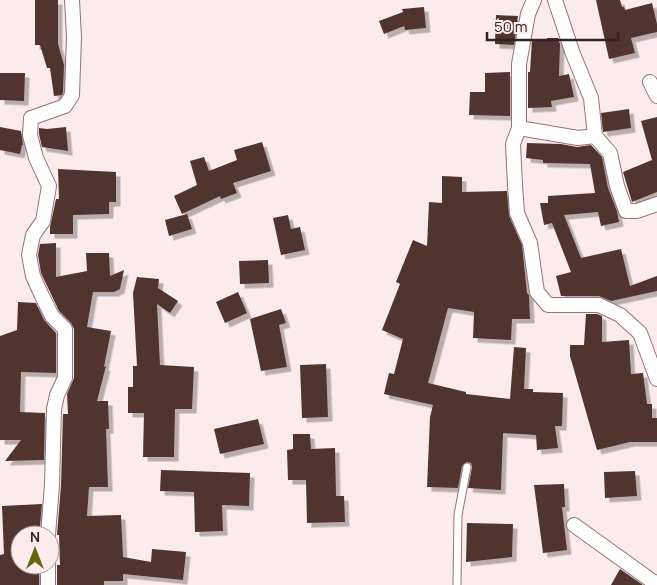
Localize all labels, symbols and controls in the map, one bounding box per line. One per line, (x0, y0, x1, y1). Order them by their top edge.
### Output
scale bar (487, 10, 618, 42)
text: 50 m (494, 16, 528, 37)
north arrow (10, 525, 60, 575)
text: N (30, 527, 40, 546)

